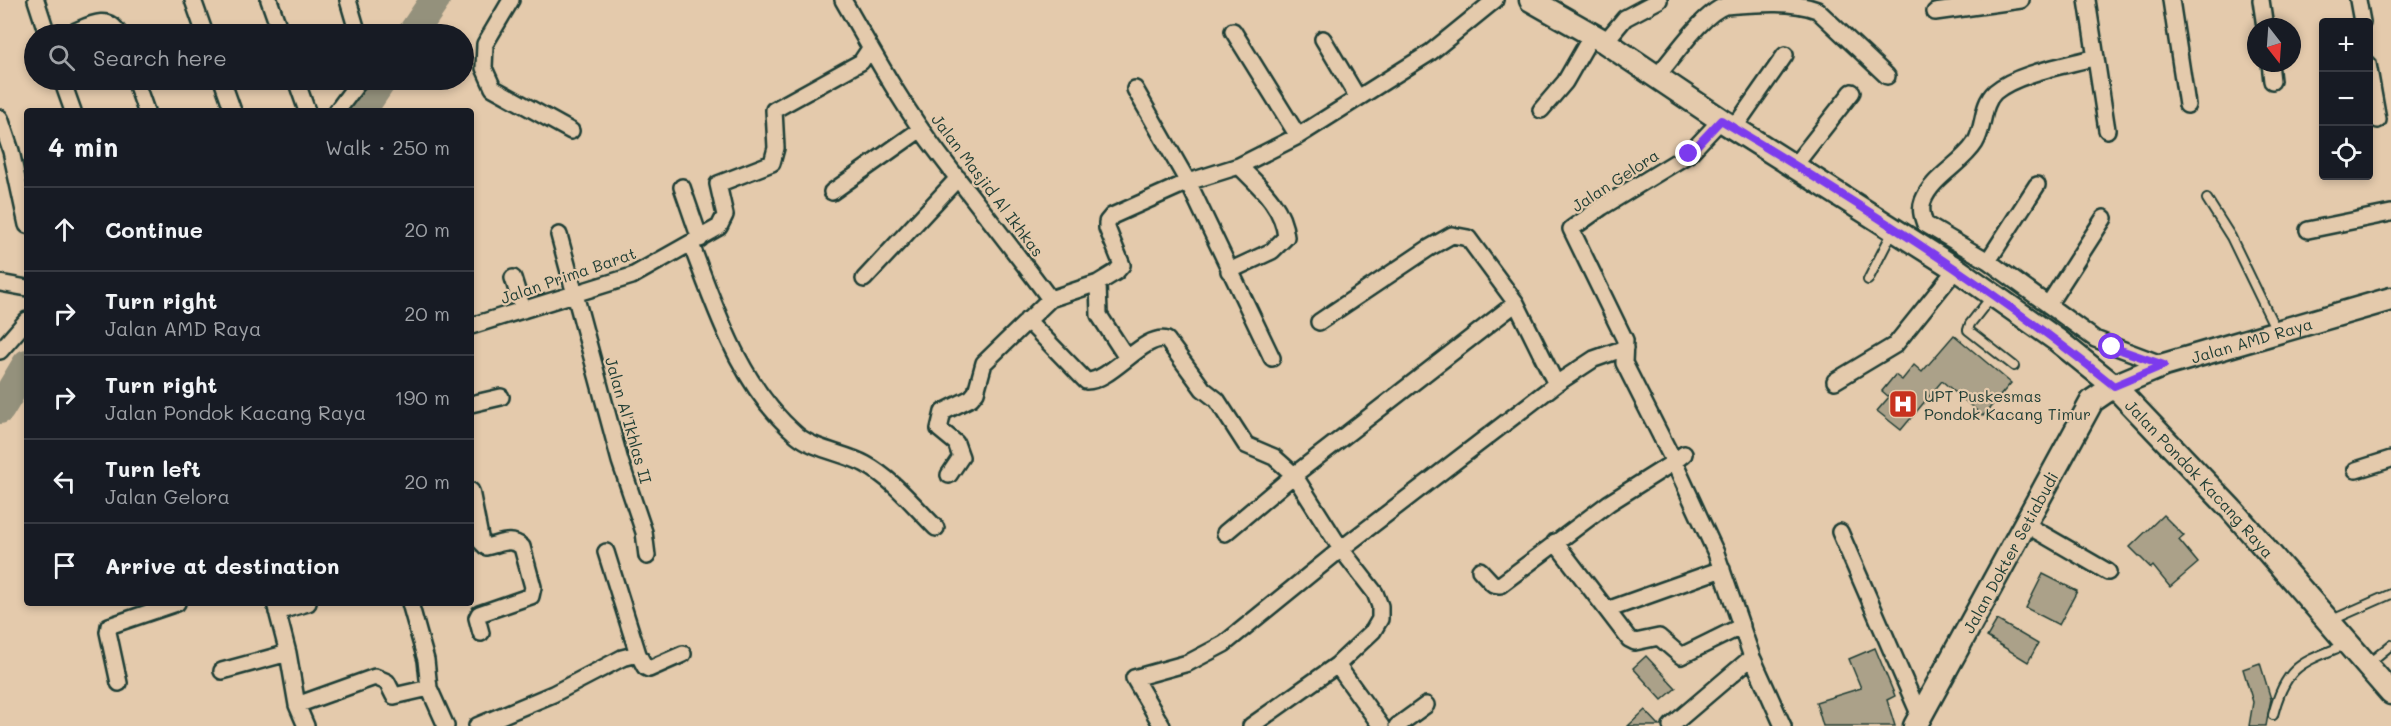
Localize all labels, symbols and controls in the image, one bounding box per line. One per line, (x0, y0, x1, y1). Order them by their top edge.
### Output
north arrow (2247, 18, 2301, 72)
map controls (2319, 18, 2373, 180)
button: + (2319, 18, 2373, 72)
search box (24, 24, 474, 90)
icon: search (45, 41, 78, 74)
text: Search here (93, 43, 227, 72)
button: − (2319, 72, 2373, 126)
street label: Jalan Masjid Al Ikhkas (927, 109, 1049, 261)
button: locate (2319, 126, 2373, 180)
text: 4 min (48, 130, 118, 164)
text: Walk · 250 m (325, 134, 450, 160)
route end (1675, 140, 1701, 166)
street label: Jalan Gelora (1567, 144, 1663, 216)
icon: ahead (48, 213, 81, 246)
text: Continue (105, 215, 203, 244)
text: 20 m (404, 216, 450, 242)
street label: Jalan Prima Barat (497, 242, 639, 308)
text: Turn right (105, 286, 217, 315)
icon: right (48, 297, 81, 330)
text: 20 m (404, 300, 450, 326)
street label: Jalan AMD Raya (2188, 312, 2315, 367)
text: Jalan AMD Raya (105, 315, 262, 341)
route start (2098, 333, 2124, 359)
street label: Jalan Al'Ikhlas II (601, 354, 657, 486)
text: Turn right (105, 370, 217, 399)
icon: right (48, 381, 81, 414)
text: 190 m (395, 384, 450, 410)
place label: UPT Puskesmas Pondok Kacang Timur (1924, 385, 2091, 424)
hospital icon: UPT Puskesmas Pondok Kacang Timur (1887, 388, 1919, 420)
street label: Jalan Pondok Kacang Raya (2121, 394, 2279, 562)
text: Jalan Pondok Kacang Raya (105, 399, 366, 425)
text: Turn left (105, 454, 201, 483)
icon: left (48, 465, 81, 498)
text: 20 m (404, 468, 450, 494)
street label: Jalan Dokter Setiabudi (1957, 468, 2062, 637)
text: Jalan Gelora (105, 483, 230, 509)
icon: arrive (48, 549, 81, 582)
text: Arrive at destination (105, 551, 340, 580)

